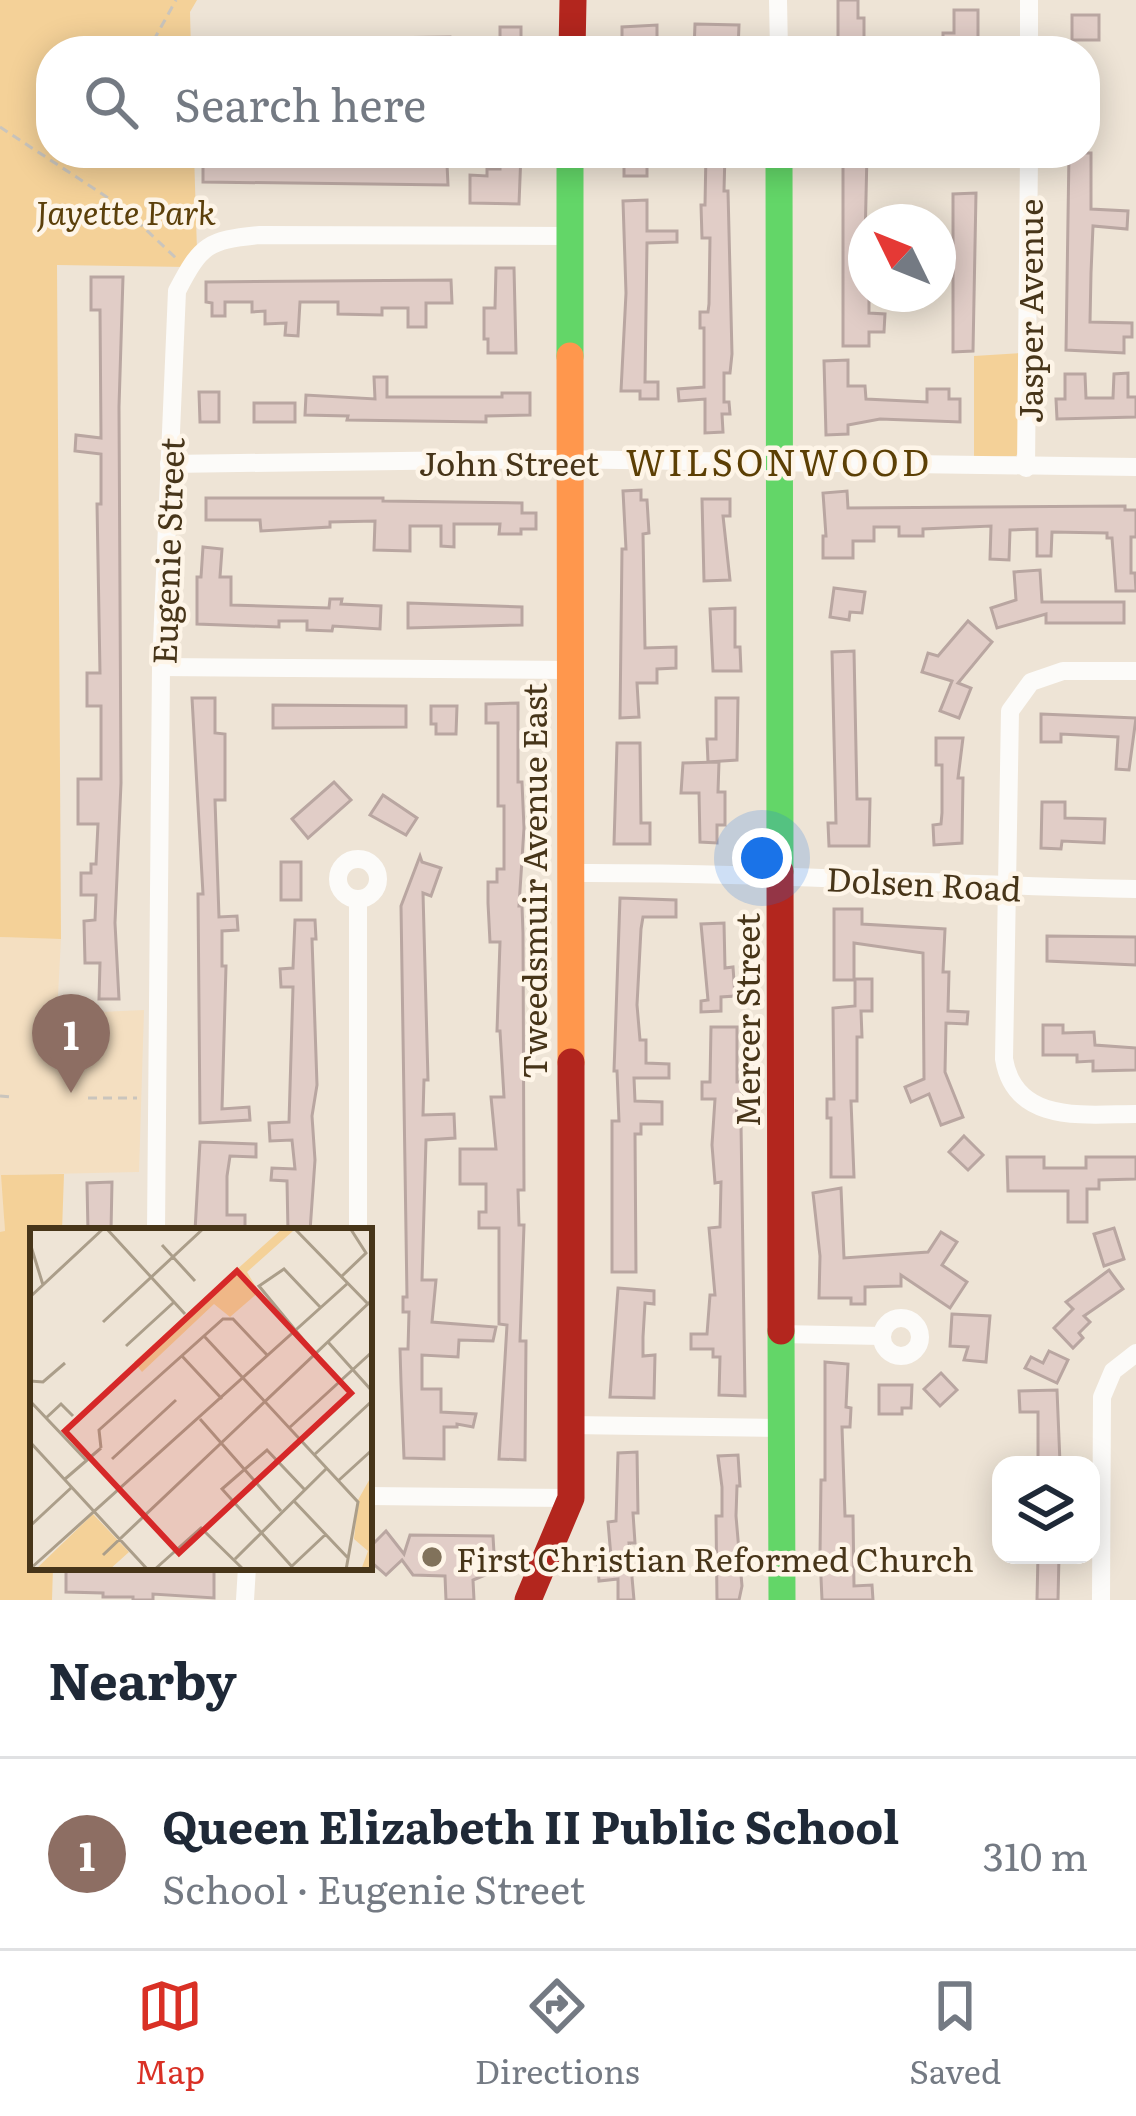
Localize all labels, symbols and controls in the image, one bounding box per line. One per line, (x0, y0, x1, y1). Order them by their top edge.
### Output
search box (36, 36, 1100, 168)
icon: search (78, 69, 144, 135)
text: Search here (174, 69, 426, 136)
park label: Jayette Park (36, 186, 216, 235)
street label: Jasper Avenue (1004, 199, 1053, 423)
north arrow (848, 204, 956, 312)
district label: WILSONWOOD (626, 434, 932, 487)
street label: Eugenie Street (138, 436, 194, 665)
street label: John Street (419, 437, 600, 486)
street label: Tweedsmuir Avenue East (508, 682, 557, 1079)
your location (732, 828, 792, 888)
street label: Dolsen Road (825, 852, 1023, 912)
street label: Mercer Street (721, 912, 770, 1127)
pin: 1 (32, 994, 110, 1093)
inset map (30, 1228, 372, 1570)
map controls (992, 1456, 1100, 1564)
button: layers (992, 1456, 1100, 1564)
place label: First Christian Reformed Church (456, 1533, 974, 1582)
marker: First Christian Reformed Church (419, 1544, 445, 1570)
text: Nearby (48, 1640, 237, 1716)
text: Queen Elizabeth II Public School (162, 1791, 899, 1858)
text: 1 (79, 1825, 95, 1883)
text: 310 m (983, 1825, 1088, 1883)
text: School · Eugenie Street (162, 1858, 585, 1916)
tab: Map (135, 1973, 205, 2094)
tab: Directions (475, 1973, 640, 2094)
tab: Saved (909, 1973, 1001, 2094)

